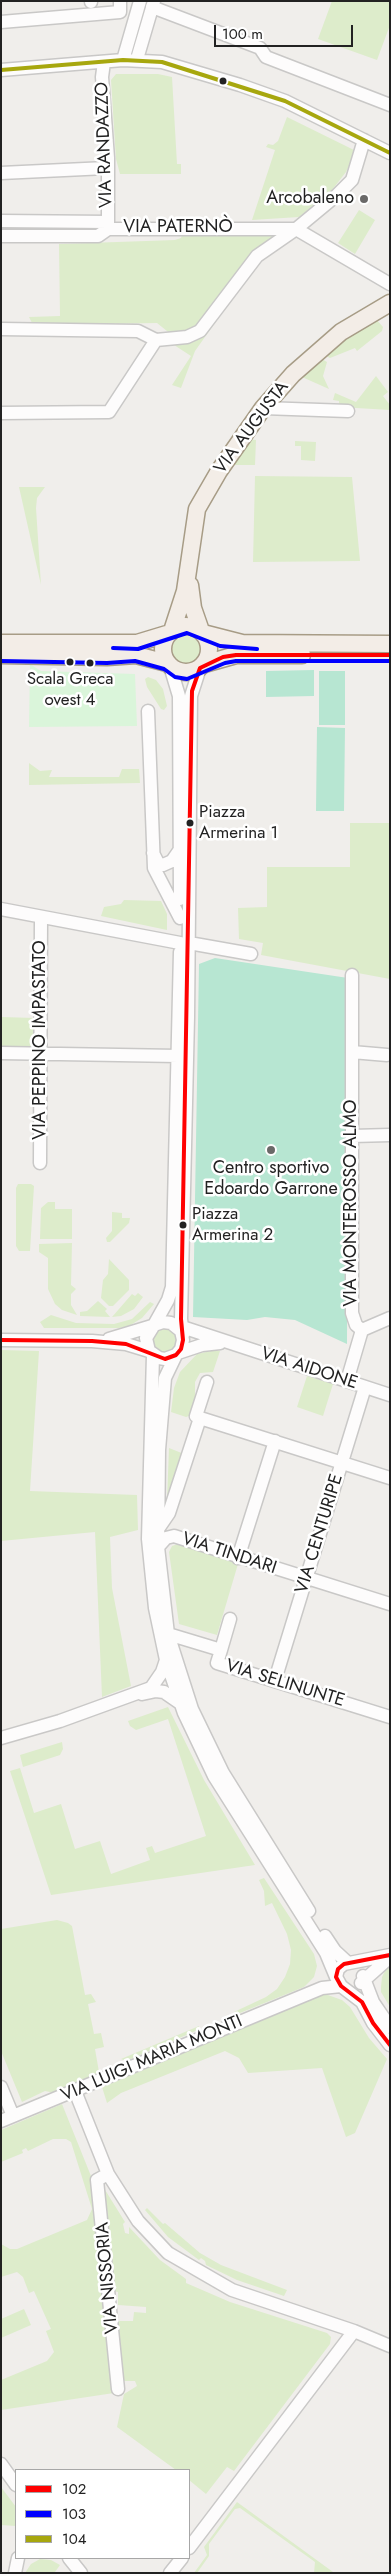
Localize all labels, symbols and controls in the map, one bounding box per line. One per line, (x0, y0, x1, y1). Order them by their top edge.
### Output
scale bar (216, 15, 355, 47)
text: 100 m (222, 23, 263, 45)
unlabelled marker (218, 76, 228, 86)
street label: VIA RANDAZZO (92, 82, 118, 208)
place label: Arcobaleno (266, 188, 354, 210)
marker: Arcobaleno (358, 193, 370, 205)
street label: VIA PATERNÒ (123, 217, 233, 239)
street label: VIA AUGUSTA (210, 377, 294, 479)
marker: Scala Greca ovest 4 (65, 657, 75, 667)
unlabelled marker (85, 658, 95, 668)
place label: Scala Greca ovest 4 (27, 670, 113, 710)
place label: Piazza Armerina 1 (199, 803, 278, 843)
marker: Piazza Armerina 1 (185, 818, 195, 828)
street label: VIA PEPPINO IMPASTATO (30, 940, 52, 1140)
street label: VIA MONTEROSSO ALMO (341, 1099, 363, 1307)
marker: Centro sportivo Edoardo Garrone (265, 1144, 277, 1156)
place label: Centro sportivo Edoardo Garrone (204, 1158, 338, 1200)
place label: Piazza Armerina 2 (192, 1205, 273, 1245)
marker: Piazza Armerina 2 (178, 1220, 188, 1230)
street label: VIA AIDONE (258, 1343, 360, 1395)
street label: VIA CENTURIPE (292, 1472, 348, 1596)
street label: VIA TINDARI (179, 1529, 279, 1579)
street label: VIA SELINUNTE (223, 1656, 347, 1712)
street label: VIA LUIGI MARIA MONTI (58, 2011, 246, 2107)
street label: VIA NISSORIA (92, 2221, 124, 2335)
legend (15, 2469, 190, 2559)
text: 102 (62, 2478, 86, 2500)
text: 103 (62, 2503, 86, 2525)
text: 104 (62, 2528, 87, 2550)

